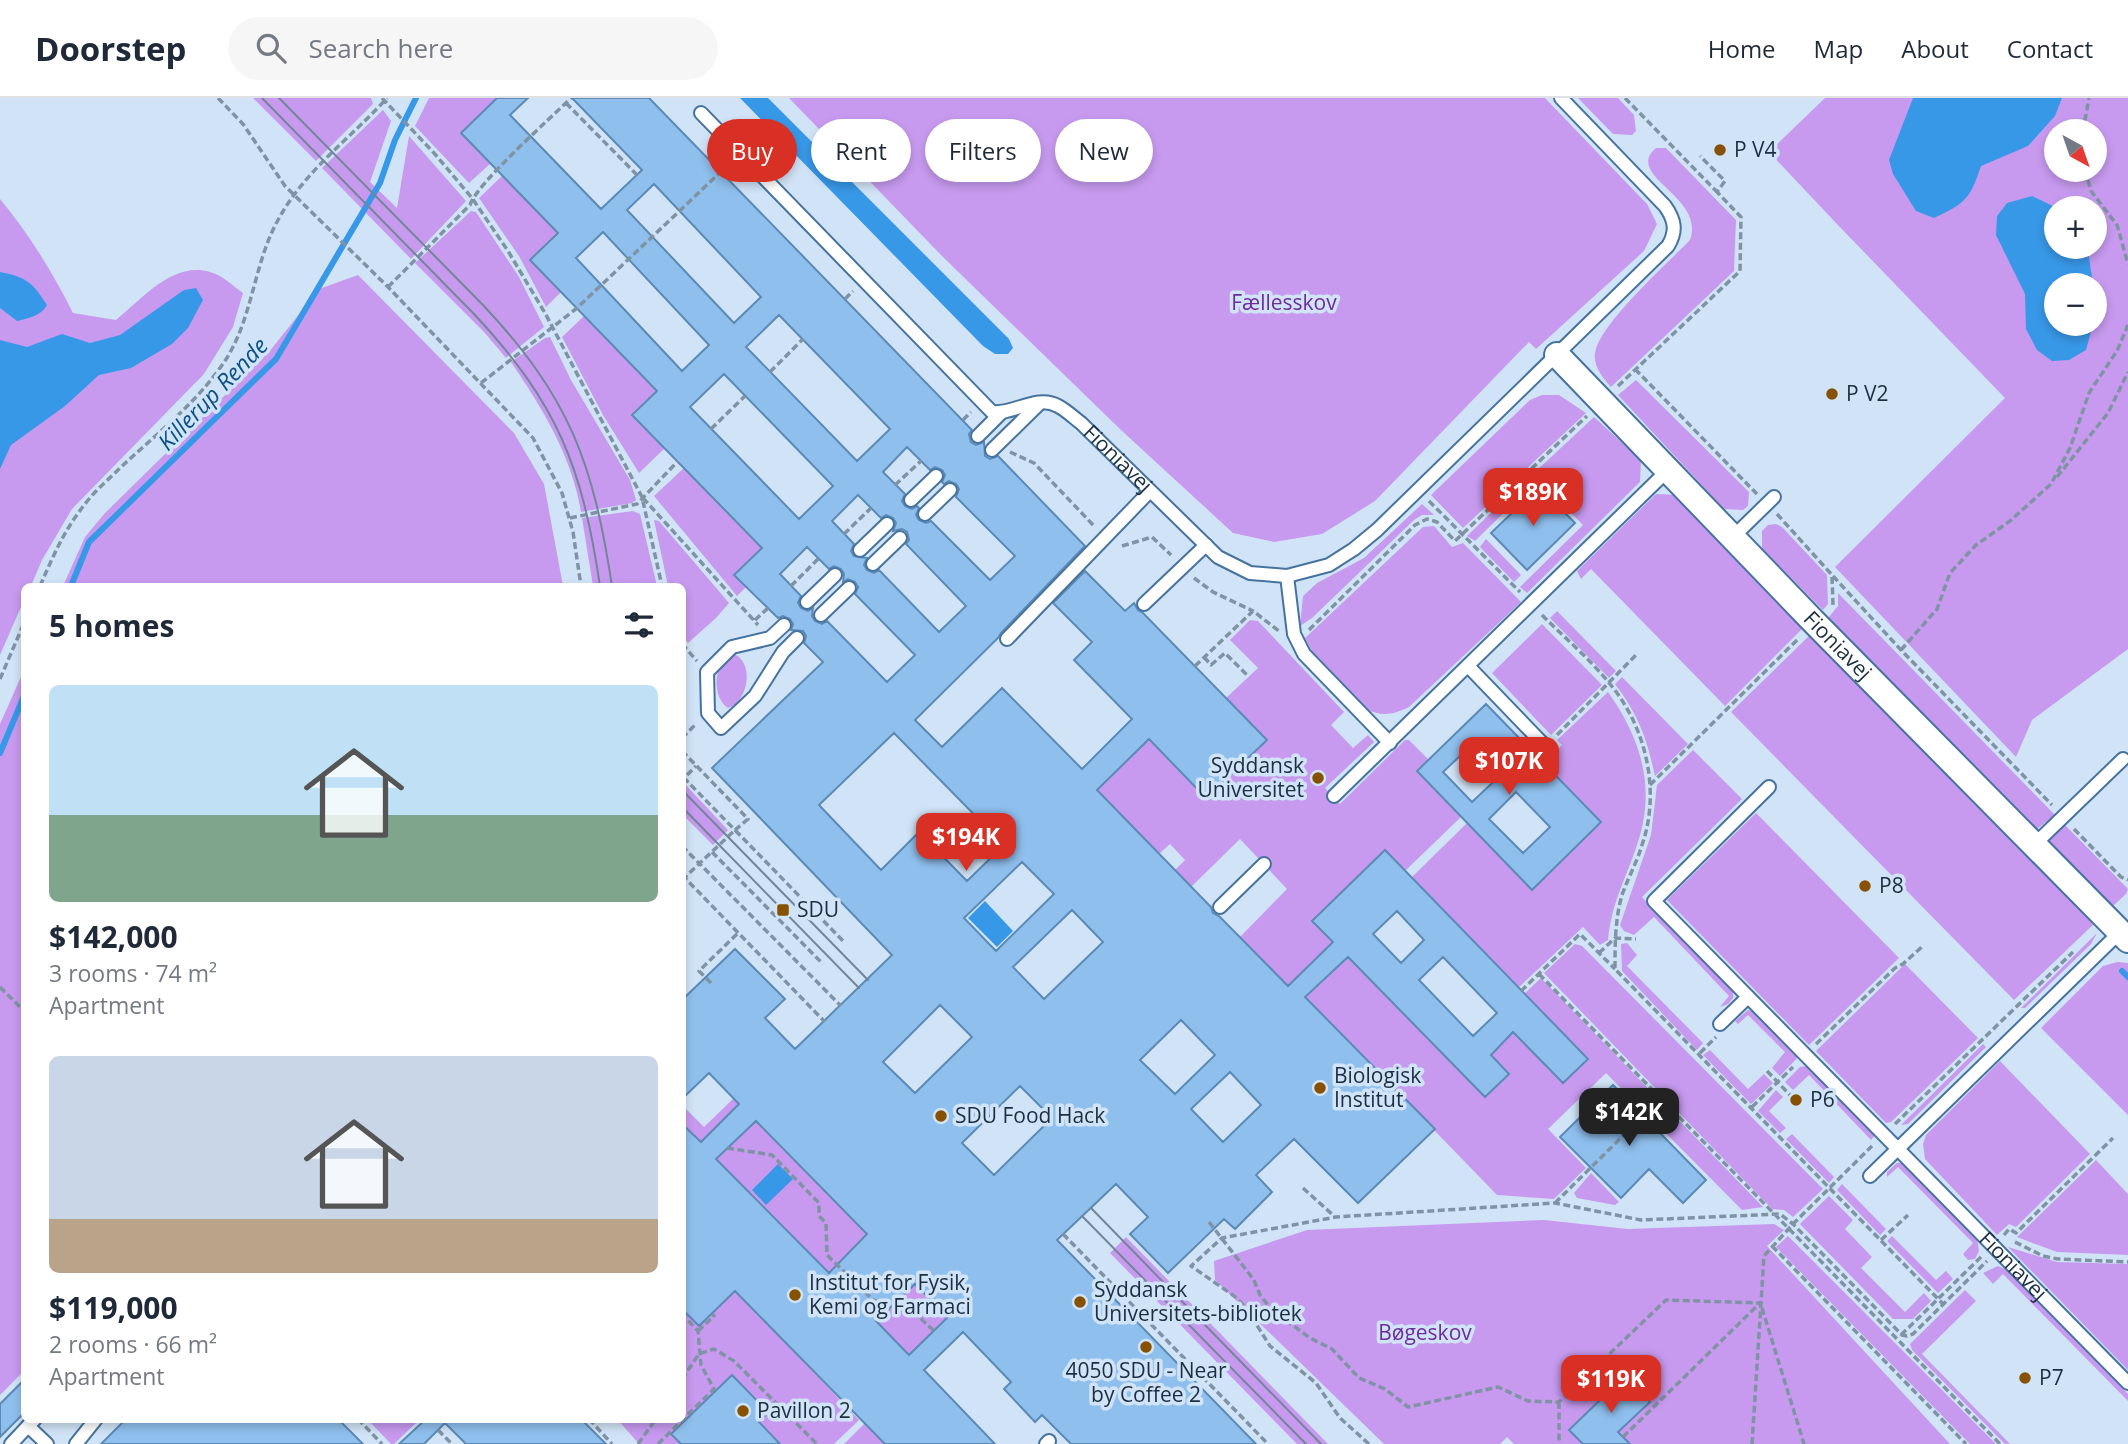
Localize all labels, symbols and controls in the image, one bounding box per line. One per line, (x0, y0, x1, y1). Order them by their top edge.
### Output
search box (228, 17, 718, 80)
text: Doorstep (35, 26, 186, 71)
icon: search (252, 29, 290, 67)
text: Search here (308, 30, 453, 66)
text: Home (1708, 32, 1776, 65)
text: Map (1814, 32, 1863, 65)
text: About (1901, 32, 1969, 65)
text: Contact (2007, 32, 2093, 65)
chip: Buy (707, 119, 797, 182)
chip: Rent (811, 119, 911, 182)
chip: Filters (925, 119, 1041, 182)
chip: New (1055, 119, 1153, 182)
north arrow (2044, 119, 2107, 182)
map controls (2044, 119, 2107, 336)
place label: P V4 (1734, 135, 1777, 163)
marker: P V4 (1712, 142, 1728, 158)
button: + (2044, 196, 2107, 259)
button: − (2044, 273, 2107, 336)
park label: Fællesskov (1231, 288, 1337, 316)
water label: Killerup Rende (150, 330, 274, 457)
place label: P V2 (1846, 379, 1889, 407)
marker: P V2 (1824, 386, 1840, 402)
street label: Fioniavej (1078, 418, 1159, 498)
pin: $189K (1484, 468, 1582, 528)
text: $189K (1499, 475, 1567, 507)
text: 5 homes (49, 605, 174, 646)
street label: Fioniavej (1798, 605, 1878, 686)
icon: filters (620, 606, 658, 644)
icon: home (291, 730, 417, 856)
pin: $107K (1460, 738, 1558, 797)
text: $107K (1475, 744, 1543, 776)
place label: Syddansk Universitet (1198, 751, 1304, 803)
marker: Syddansk Universitet (1310, 770, 1326, 786)
pin: $194K (917, 814, 1015, 873)
text: $194K (932, 820, 1000, 852)
place label: P8 (1879, 871, 1904, 899)
marker: P8 (1857, 878, 1873, 894)
place label: SDU (797, 895, 839, 923)
marker: SDU (775, 902, 791, 918)
text: $142,000 (49, 916, 178, 957)
text: 3 rooms · 74 m² (49, 957, 217, 989)
text: Apartment (49, 989, 165, 1021)
place label: Biologisk Institut (1334, 1061, 1421, 1113)
marker: Biologisk Institut (1312, 1080, 1328, 1096)
place label: P6 (1810, 1085, 1835, 1113)
pin: $142K (1580, 1088, 1678, 1148)
marker: P6 (1788, 1092, 1804, 1108)
text: $142K (1595, 1095, 1663, 1127)
icon: home (291, 1101, 417, 1227)
place label: SDU Food Hack (955, 1101, 1105, 1129)
marker: SDU Food Hack (933, 1108, 949, 1124)
street label: Fioniavej (1974, 1225, 2054, 1306)
place label: Institut for Fysik, Kemi og Farmaci (809, 1268, 971, 1320)
place label: Syddansk Universitets-bibliotek (1094, 1275, 1302, 1327)
text: $119,000 (49, 1287, 178, 1328)
marker: Institut for Fysik, Kemi og Farmaci (787, 1287, 803, 1303)
marker: Syddansk Universitets-bibliotek (1072, 1294, 1088, 1310)
park label: Bøgeskov (1378, 1318, 1472, 1346)
text: 2 rooms · 66 m² (49, 1328, 217, 1360)
marker: 4050 SDU - Near by Coffee 2 (1138, 1339, 1154, 1355)
place label: 4050 SDU - Near by Coffee 2 (1065, 1356, 1227, 1408)
pin: $119K (1562, 1356, 1660, 1415)
text: Apartment (49, 1360, 165, 1392)
text: $119K (1577, 1362, 1645, 1394)
place label: P7 (2039, 1363, 2064, 1391)
marker: P7 (2017, 1370, 2033, 1386)
place label: Pavillon 2 (757, 1396, 851, 1424)
marker: Pavillon 2 (735, 1403, 751, 1419)

